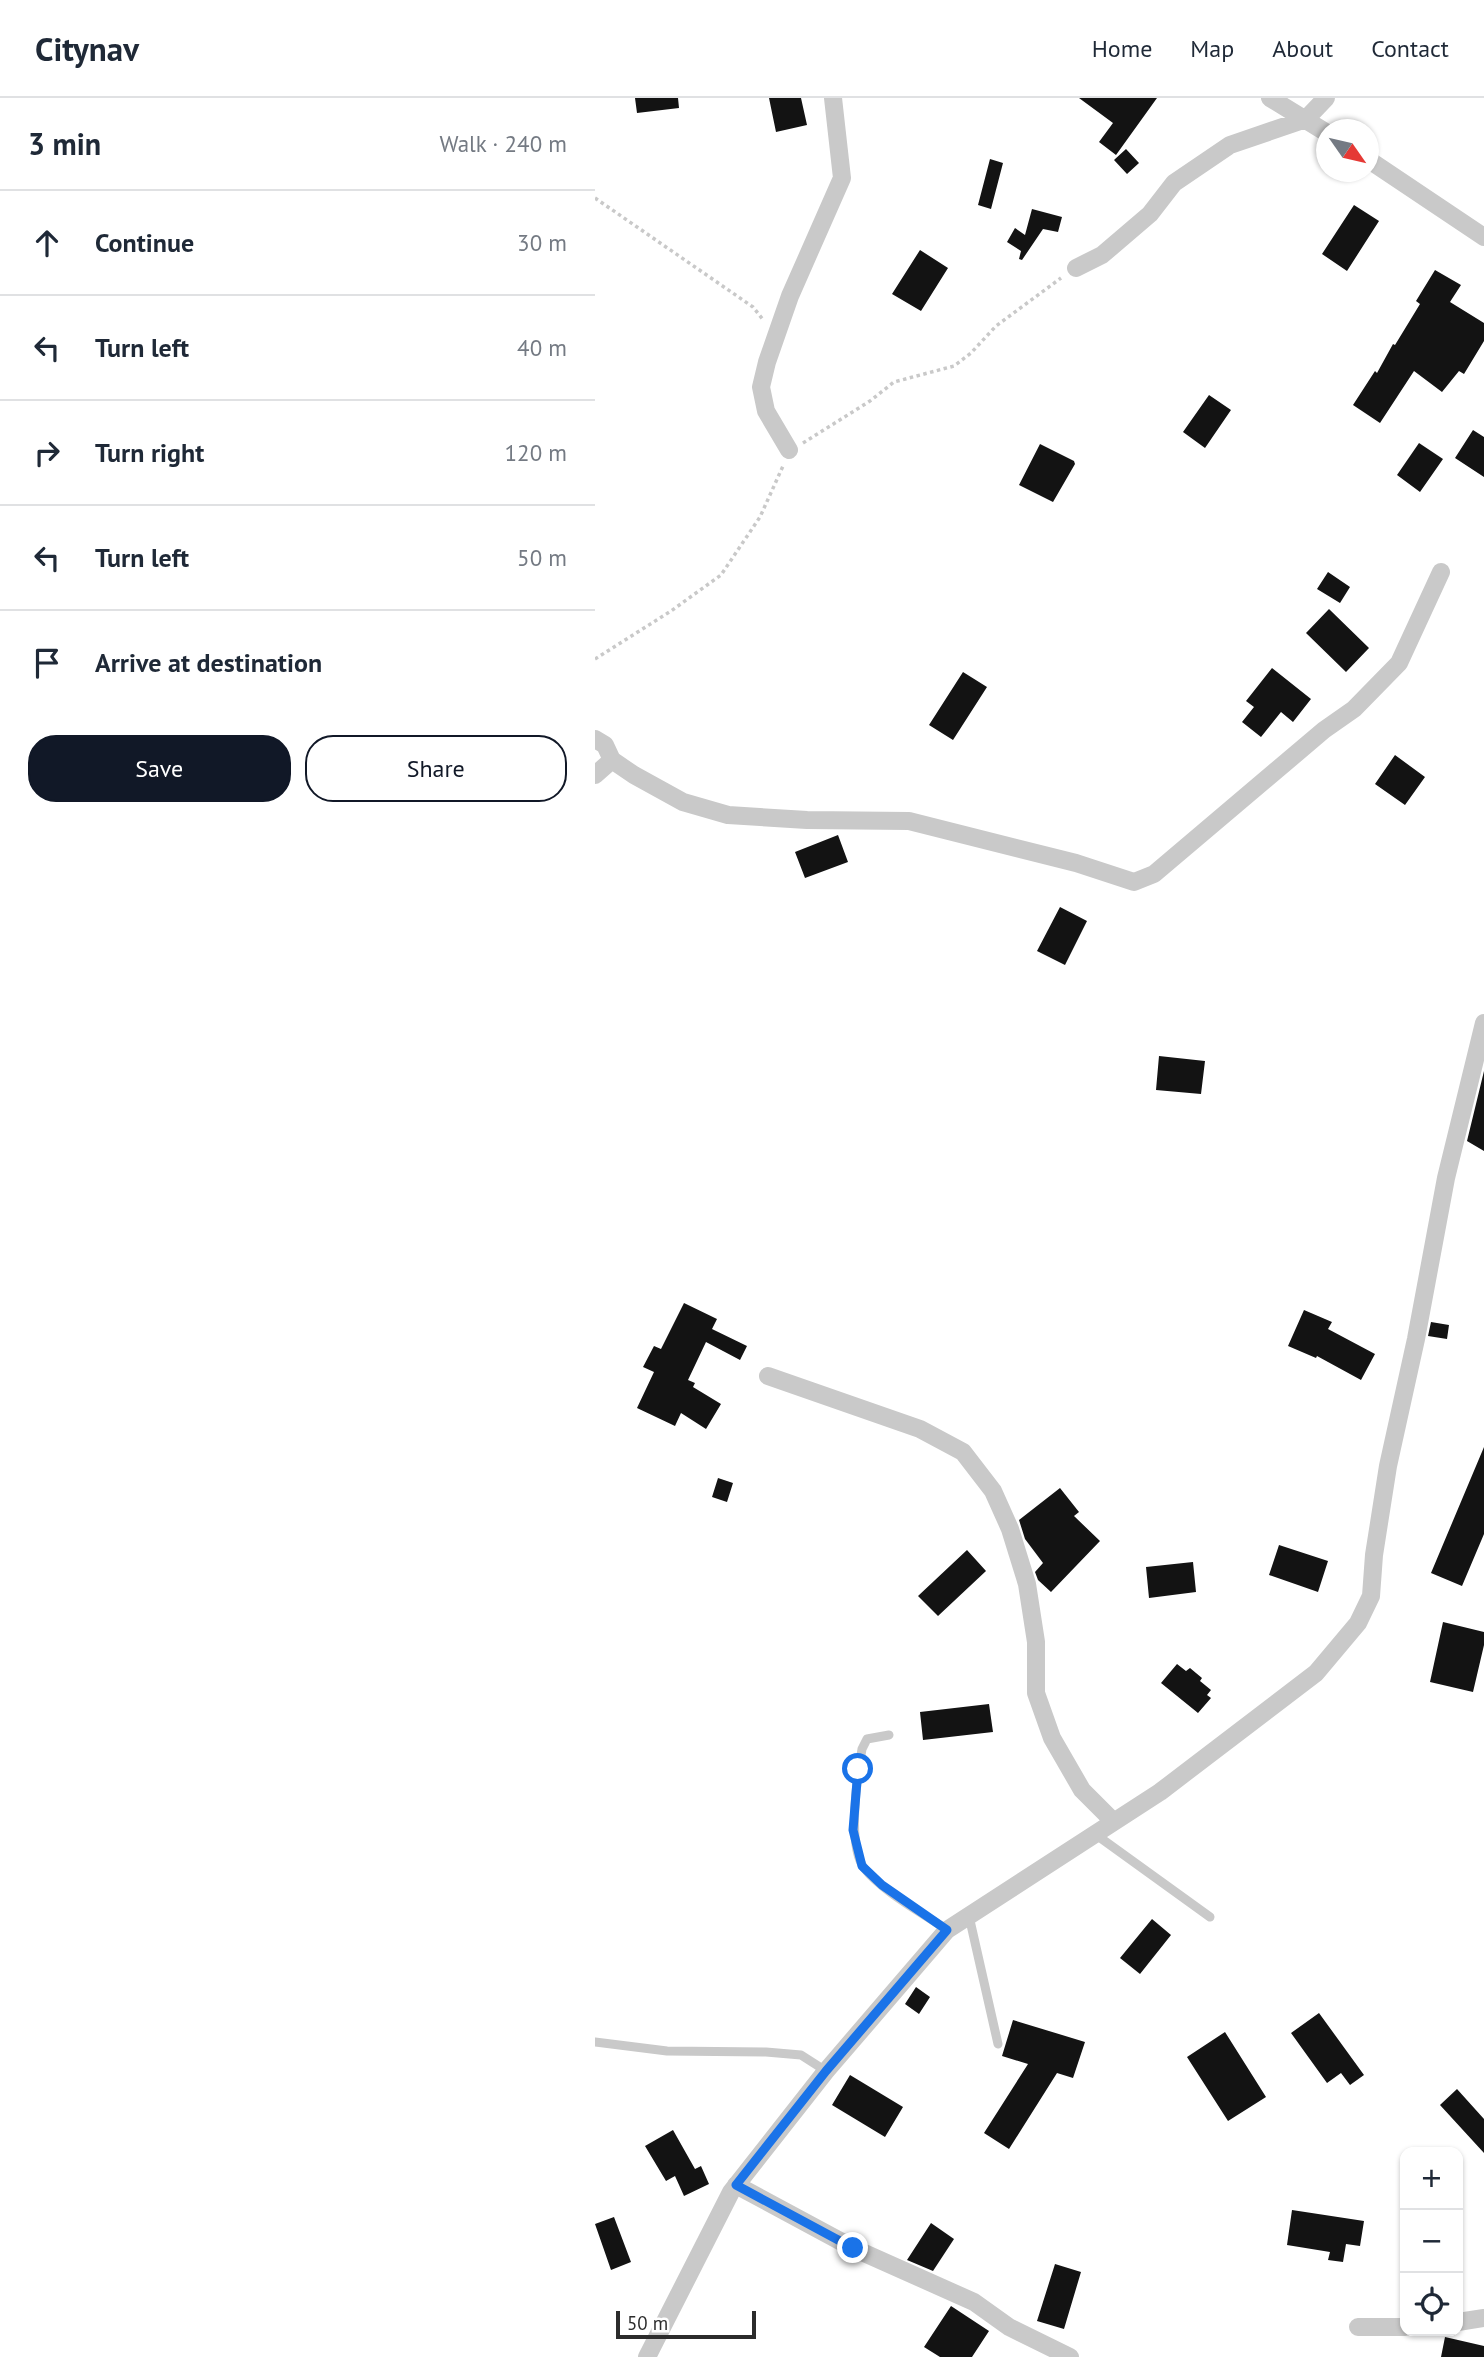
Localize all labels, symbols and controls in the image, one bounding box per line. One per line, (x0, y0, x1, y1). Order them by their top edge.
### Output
text: Citynav (35, 27, 139, 70)
text: Home (1092, 33, 1152, 64)
text: Map (1190, 33, 1234, 64)
text: About (1272, 33, 1333, 64)
text: Contact (1371, 33, 1449, 64)
north arrow (1316, 119, 1379, 182)
text: 3 min (28, 124, 101, 163)
text: Walk · 240 m (440, 129, 567, 158)
icon: ahead (28, 224, 66, 262)
text: Continue (95, 226, 194, 259)
text: 30 m (517, 228, 567, 257)
icon: left (28, 329, 66, 367)
text: Turn left (95, 331, 189, 364)
text: 40 m (517, 333, 567, 362)
icon: right (28, 434, 66, 472)
text: Turn right (95, 436, 204, 469)
text: 120 m (505, 438, 567, 467)
icon: left (28, 539, 66, 577)
text: Turn left (95, 541, 189, 574)
text: 50 m (517, 543, 567, 572)
icon: arrive (28, 644, 66, 682)
text: Arrive at destination (95, 646, 322, 679)
button: Save (28, 735, 291, 802)
button: Share (305, 735, 567, 802)
route start (842, 1753, 873, 1784)
map controls (1400, 2147, 1463, 2336)
button: + (1400, 2147, 1463, 2210)
button: − (1400, 2210, 1463, 2273)
route end (837, 2232, 868, 2263)
button: locate (1400, 2273, 1463, 2336)
scale bar (616, 2308, 756, 2340)
text: 50 m (627, 2311, 668, 2335)

